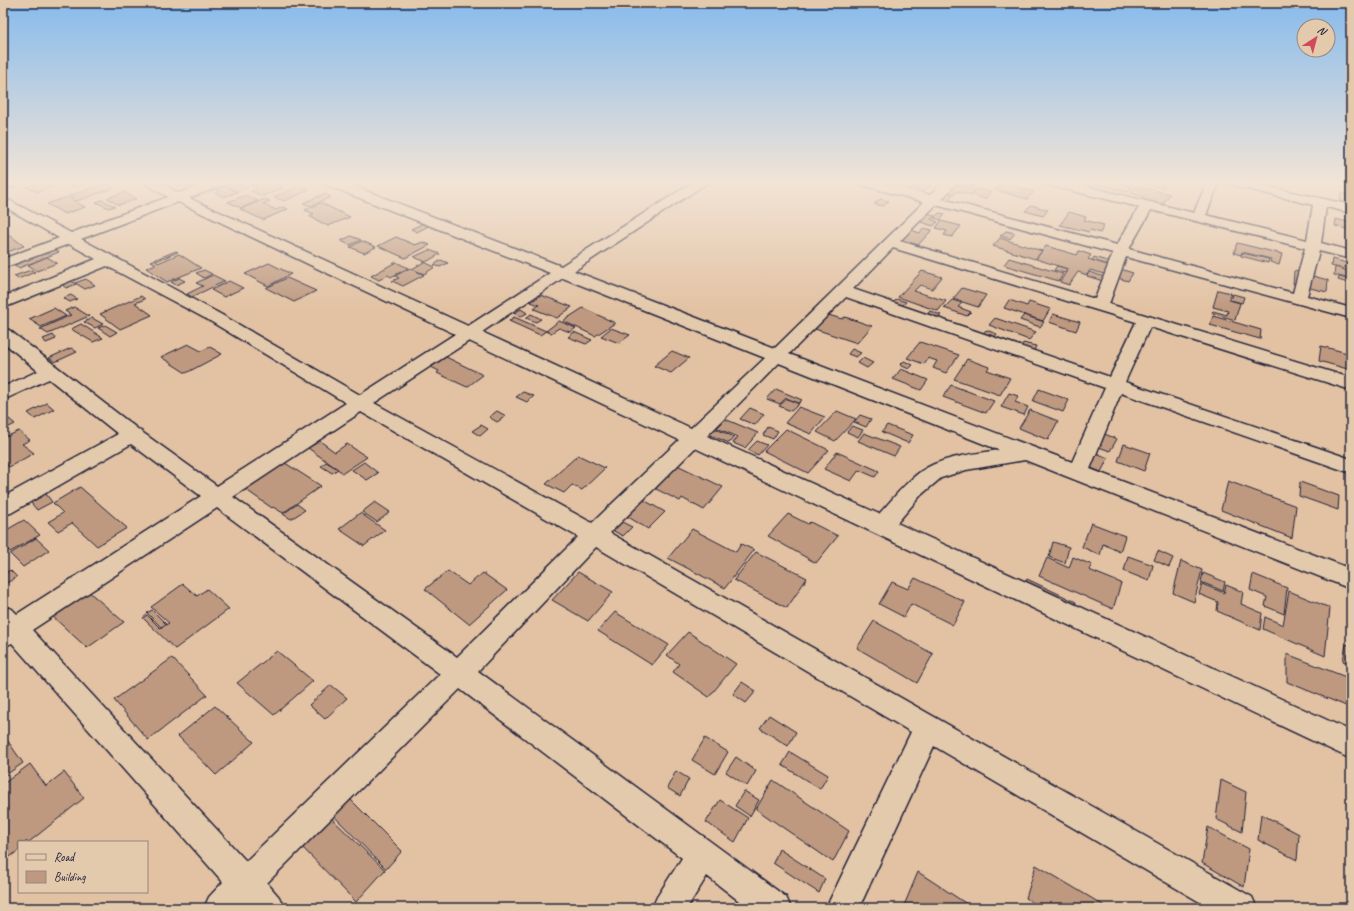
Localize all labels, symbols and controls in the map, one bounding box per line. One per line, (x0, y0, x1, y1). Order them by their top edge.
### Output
north arrow (1296, 18, 1336, 58)
text: N (1315, 22, 1331, 39)
legend (18, 841, 148, 893)
text: Road (54, 849, 76, 865)
text: Building (54, 869, 86, 885)

